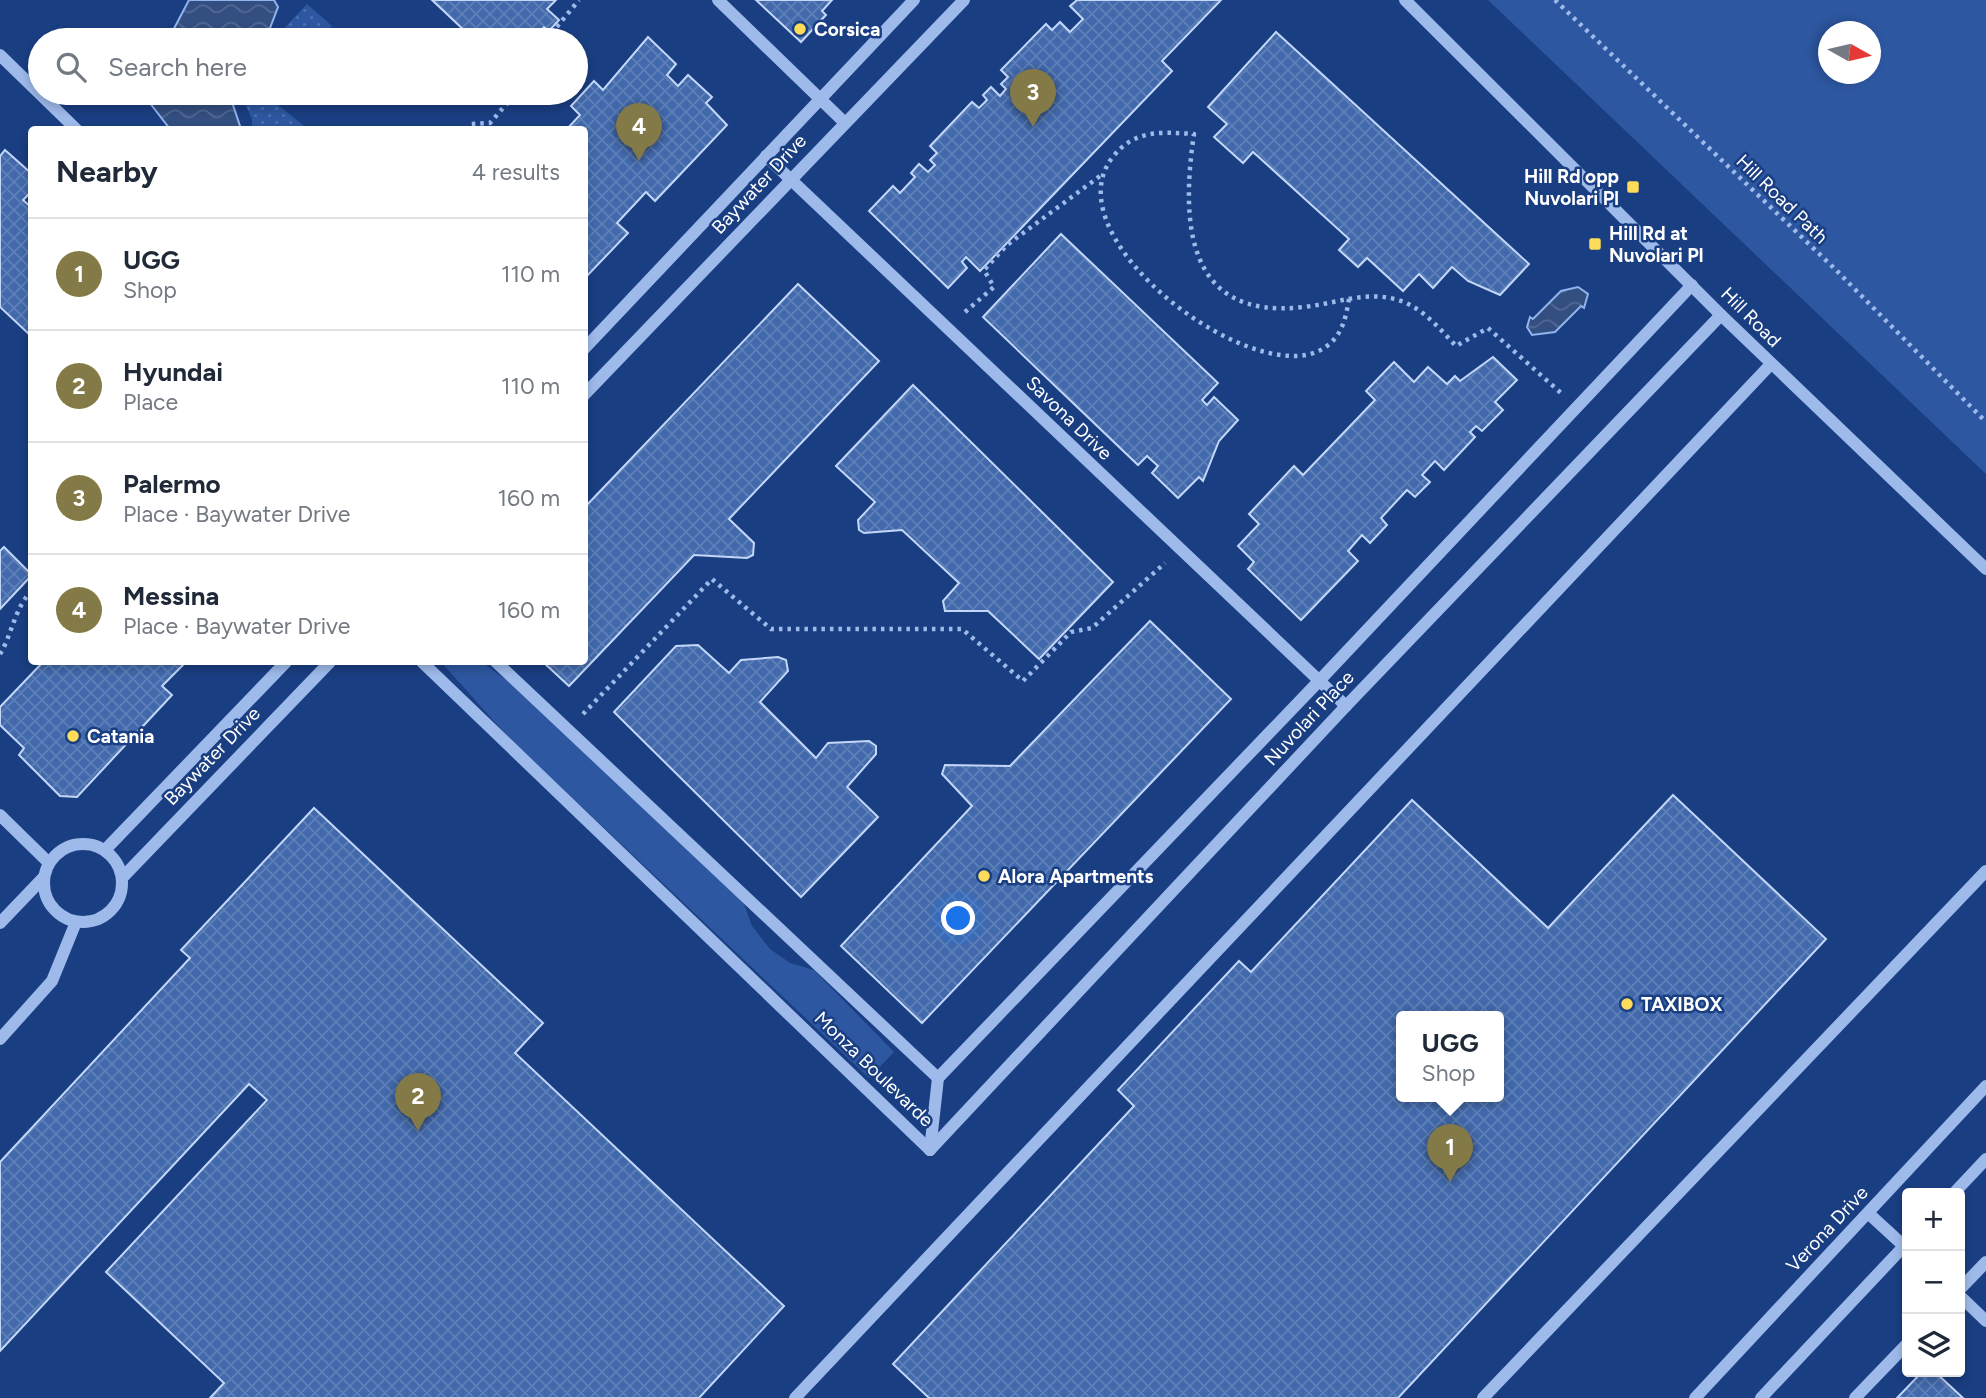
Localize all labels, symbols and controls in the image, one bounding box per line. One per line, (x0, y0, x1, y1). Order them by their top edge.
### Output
place label: Corsica (814, 18, 880, 41)
marker: Corsica (792, 21, 808, 37)
north arrow (1818, 21, 1881, 84)
search box (28, 28, 588, 105)
icon: search (52, 48, 90, 86)
text: Search here (108, 51, 247, 83)
pin: 3 (1010, 69, 1056, 127)
pin: 4 (616, 103, 662, 161)
street label: Baywater Drive (707, 129, 811, 239)
street label: Hill Road Path (1731, 150, 1833, 248)
text: Nearby (56, 153, 158, 190)
text: 4 results (472, 158, 560, 186)
place label: Hill Rd opp Nuvolari Pl (1524, 165, 1619, 210)
marker: Hill Rd opp Nuvolari Pl (1625, 179, 1641, 195)
place label: Hill Rd at Nuvolari Pl (1609, 222, 1703, 267)
marker: Hill Rd at Nuvolari Pl (1587, 236, 1603, 252)
text: UGG (123, 244, 180, 276)
text: 1 (74, 260, 84, 288)
text: 110 m (501, 260, 560, 288)
text: Shop (123, 276, 177, 304)
street label: Hill Road (1716, 282, 1786, 352)
text: Hyundai (123, 356, 223, 388)
street label: Savona Drive (1021, 371, 1117, 465)
text: 2 (72, 372, 86, 400)
text: 110 m (501, 372, 560, 400)
text: Place (123, 388, 178, 416)
text: Palermo (123, 468, 221, 500)
text: 3 (73, 484, 85, 512)
text: 160 m (497, 484, 560, 512)
text: Place · Baywater Drive (123, 500, 350, 528)
text: Messina (123, 580, 219, 612)
text: 4 (72, 596, 86, 624)
text: 160 m (497, 596, 560, 624)
text: Place · Baywater Drive (123, 612, 350, 640)
street label: Nuvolari Place (1259, 666, 1359, 770)
street label: Baywater Drive (159, 702, 265, 810)
place label: Catania (87, 725, 154, 748)
marker: Catania (65, 728, 81, 744)
place label: Alora Apartments (998, 865, 1154, 888)
marker: Alora Apartments (976, 868, 992, 884)
your location (941, 901, 975, 935)
place label: TAXIBOX (1641, 993, 1722, 1016)
marker: TAXIBOX (1619, 996, 1635, 1012)
street label: Monza Boulevarde (810, 1006, 938, 1132)
popup (1396, 1011, 1504, 1102)
text: UGG (1422, 1027, 1478, 1059)
text: Shop (1422, 1059, 1475, 1087)
pin: 2 (395, 1073, 441, 1131)
pin: 1 (1427, 1124, 1473, 1182)
street label: Verona Drive (1781, 1181, 1873, 1277)
map controls (1902, 1188, 1965, 1377)
button: + (1902, 1188, 1965, 1251)
button: − (1902, 1251, 1965, 1314)
button: layers (1902, 1314, 1965, 1377)

